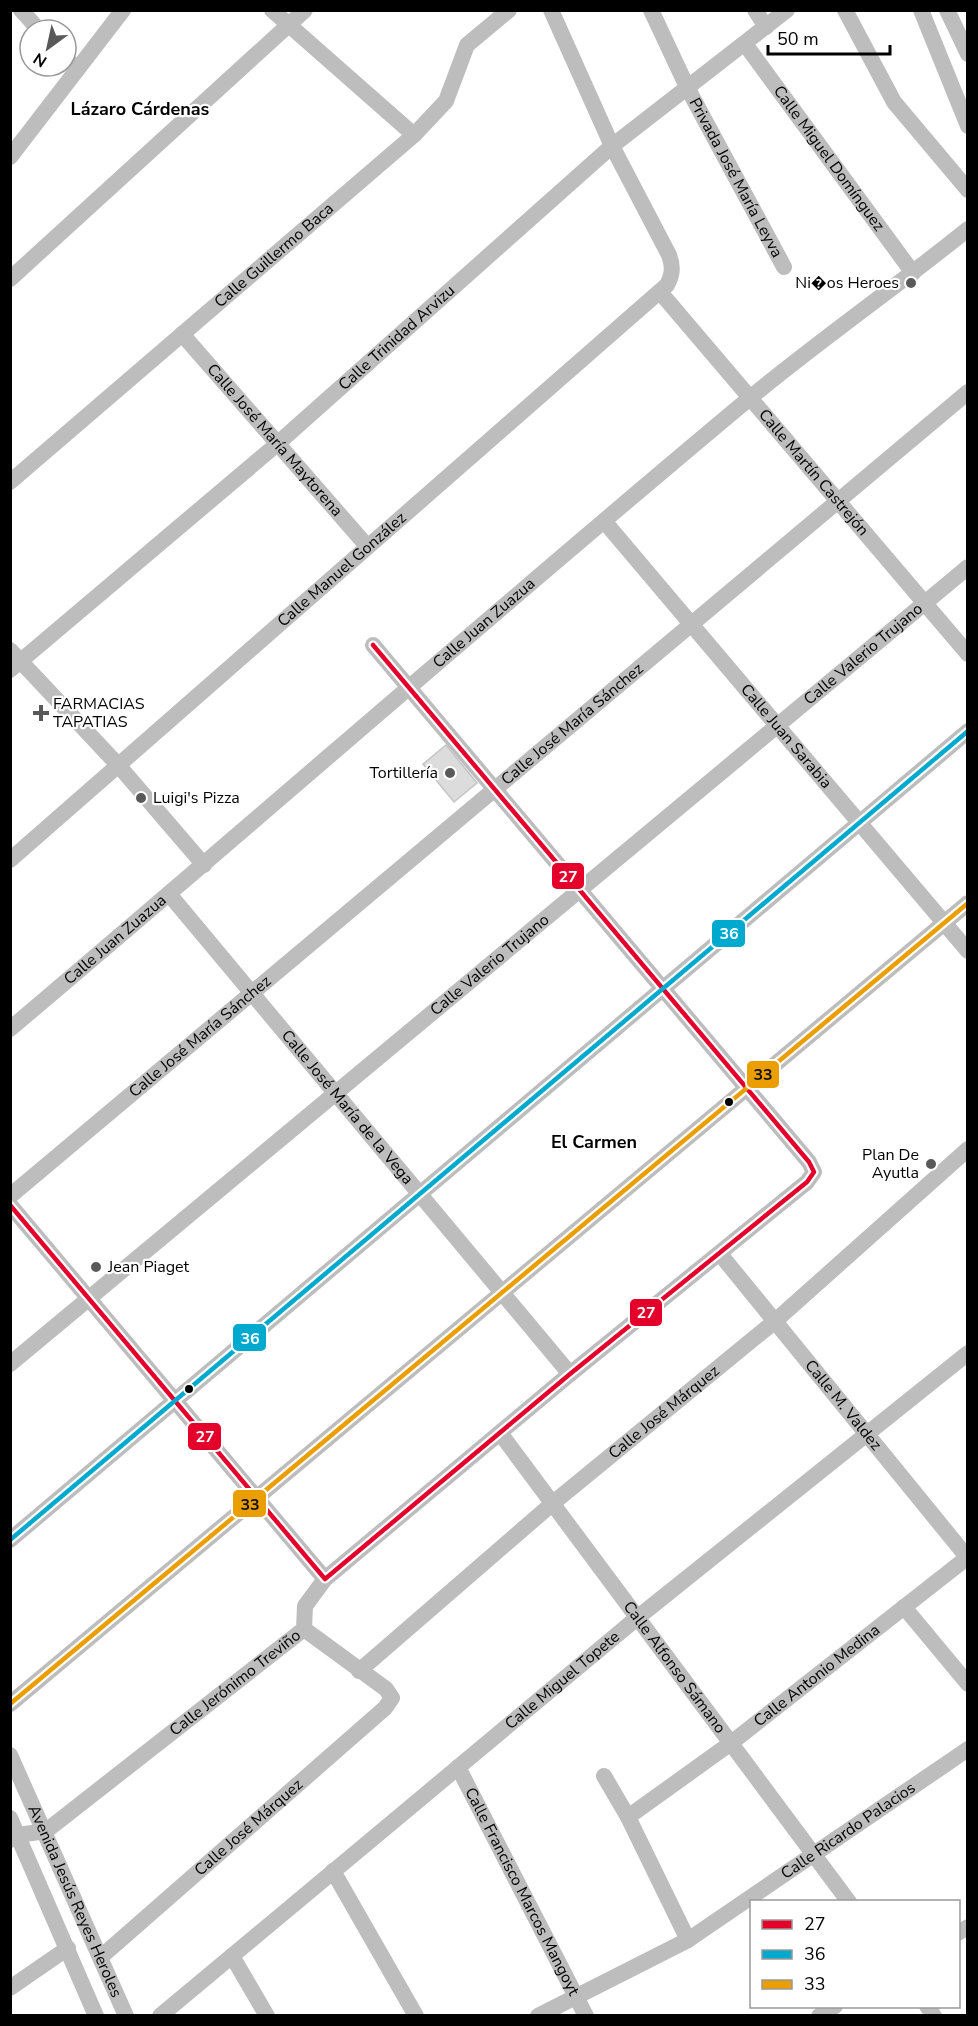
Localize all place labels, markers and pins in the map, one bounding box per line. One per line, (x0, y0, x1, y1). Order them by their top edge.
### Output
place label: Ni�os Heroes (795, 272, 899, 294)
marker: Ni�os Heroes (904, 276, 918, 290)
place label: FARMACIAS TAPATIAS (53, 693, 145, 733)
marker: FARMACIAS TAPATIAS (34, 706, 48, 720)
place label: Tortillería (369, 762, 438, 784)
marker: Tortillería (443, 766, 457, 780)
place label: Luigi's Pizza (153, 787, 240, 809)
marker: Luigi's Pizza (134, 791, 148, 805)
unlabelled marker (723, 1096, 735, 1108)
place label: Plan De Ayutla (862, 1144, 919, 1184)
marker: Plan De Ayutla (924, 1157, 938, 1171)
place label: Jean Piaget (107, 1256, 190, 1278)
marker: Jean Piaget (89, 1260, 103, 1274)
unlabelled marker (183, 1383, 195, 1395)

